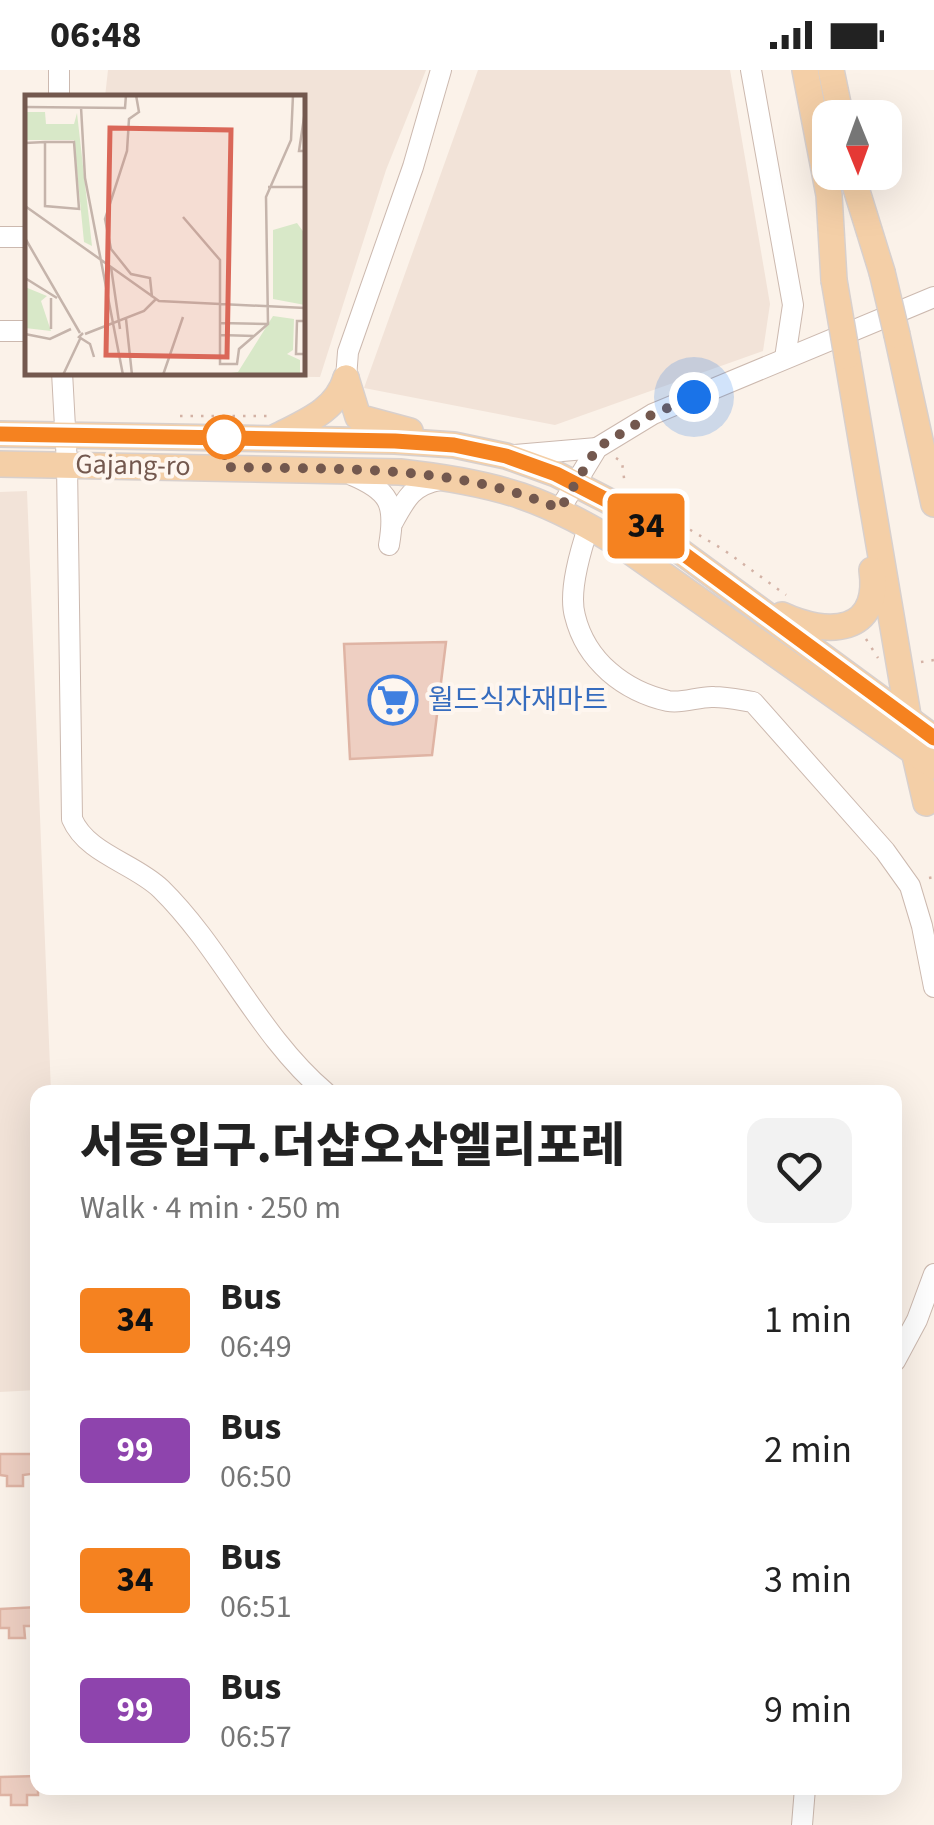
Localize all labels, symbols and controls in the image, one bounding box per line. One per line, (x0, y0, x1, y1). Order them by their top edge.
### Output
text: 06:48 (50, 8, 142, 62)
inset map (25, 95, 305, 375)
north arrow (812, 100, 902, 190)
map controls (812, 100, 902, 190)
your location (669, 372, 719, 422)
unlabelled marker (203, 416, 245, 458)
street label: Gajang-ro (75, 444, 191, 486)
line badge: 34 (601, 494, 691, 558)
text: 34 (628, 501, 664, 551)
supermarket icon: 월드식자재마트 (367, 674, 419, 726)
place label: 월드식자재마트 (428, 680, 608, 720)
text: 서동입구.더샵오산엘리포레 (80, 1113, 625, 1181)
button: heart (747, 1118, 852, 1223)
text: Walk · 4 min · 250 m (80, 1185, 341, 1231)
text: Bus (220, 1270, 281, 1324)
text: 1 min (764, 1293, 852, 1347)
text: 34 (117, 1295, 153, 1345)
text: 06:49 (220, 1324, 292, 1370)
text: Bus (220, 1400, 281, 1454)
text: 2 min (764, 1423, 852, 1477)
text: 99 (117, 1425, 153, 1475)
text: 06:50 (220, 1454, 292, 1500)
text: Bus (220, 1530, 281, 1584)
text: 3 min (764, 1553, 852, 1607)
text: 34 (117, 1555, 153, 1605)
text: 06:51 (220, 1584, 292, 1630)
text: Bus (220, 1660, 281, 1714)
text: 9 min (764, 1683, 852, 1737)
text: 99 (117, 1685, 153, 1735)
text: 06:57 (220, 1714, 292, 1760)

